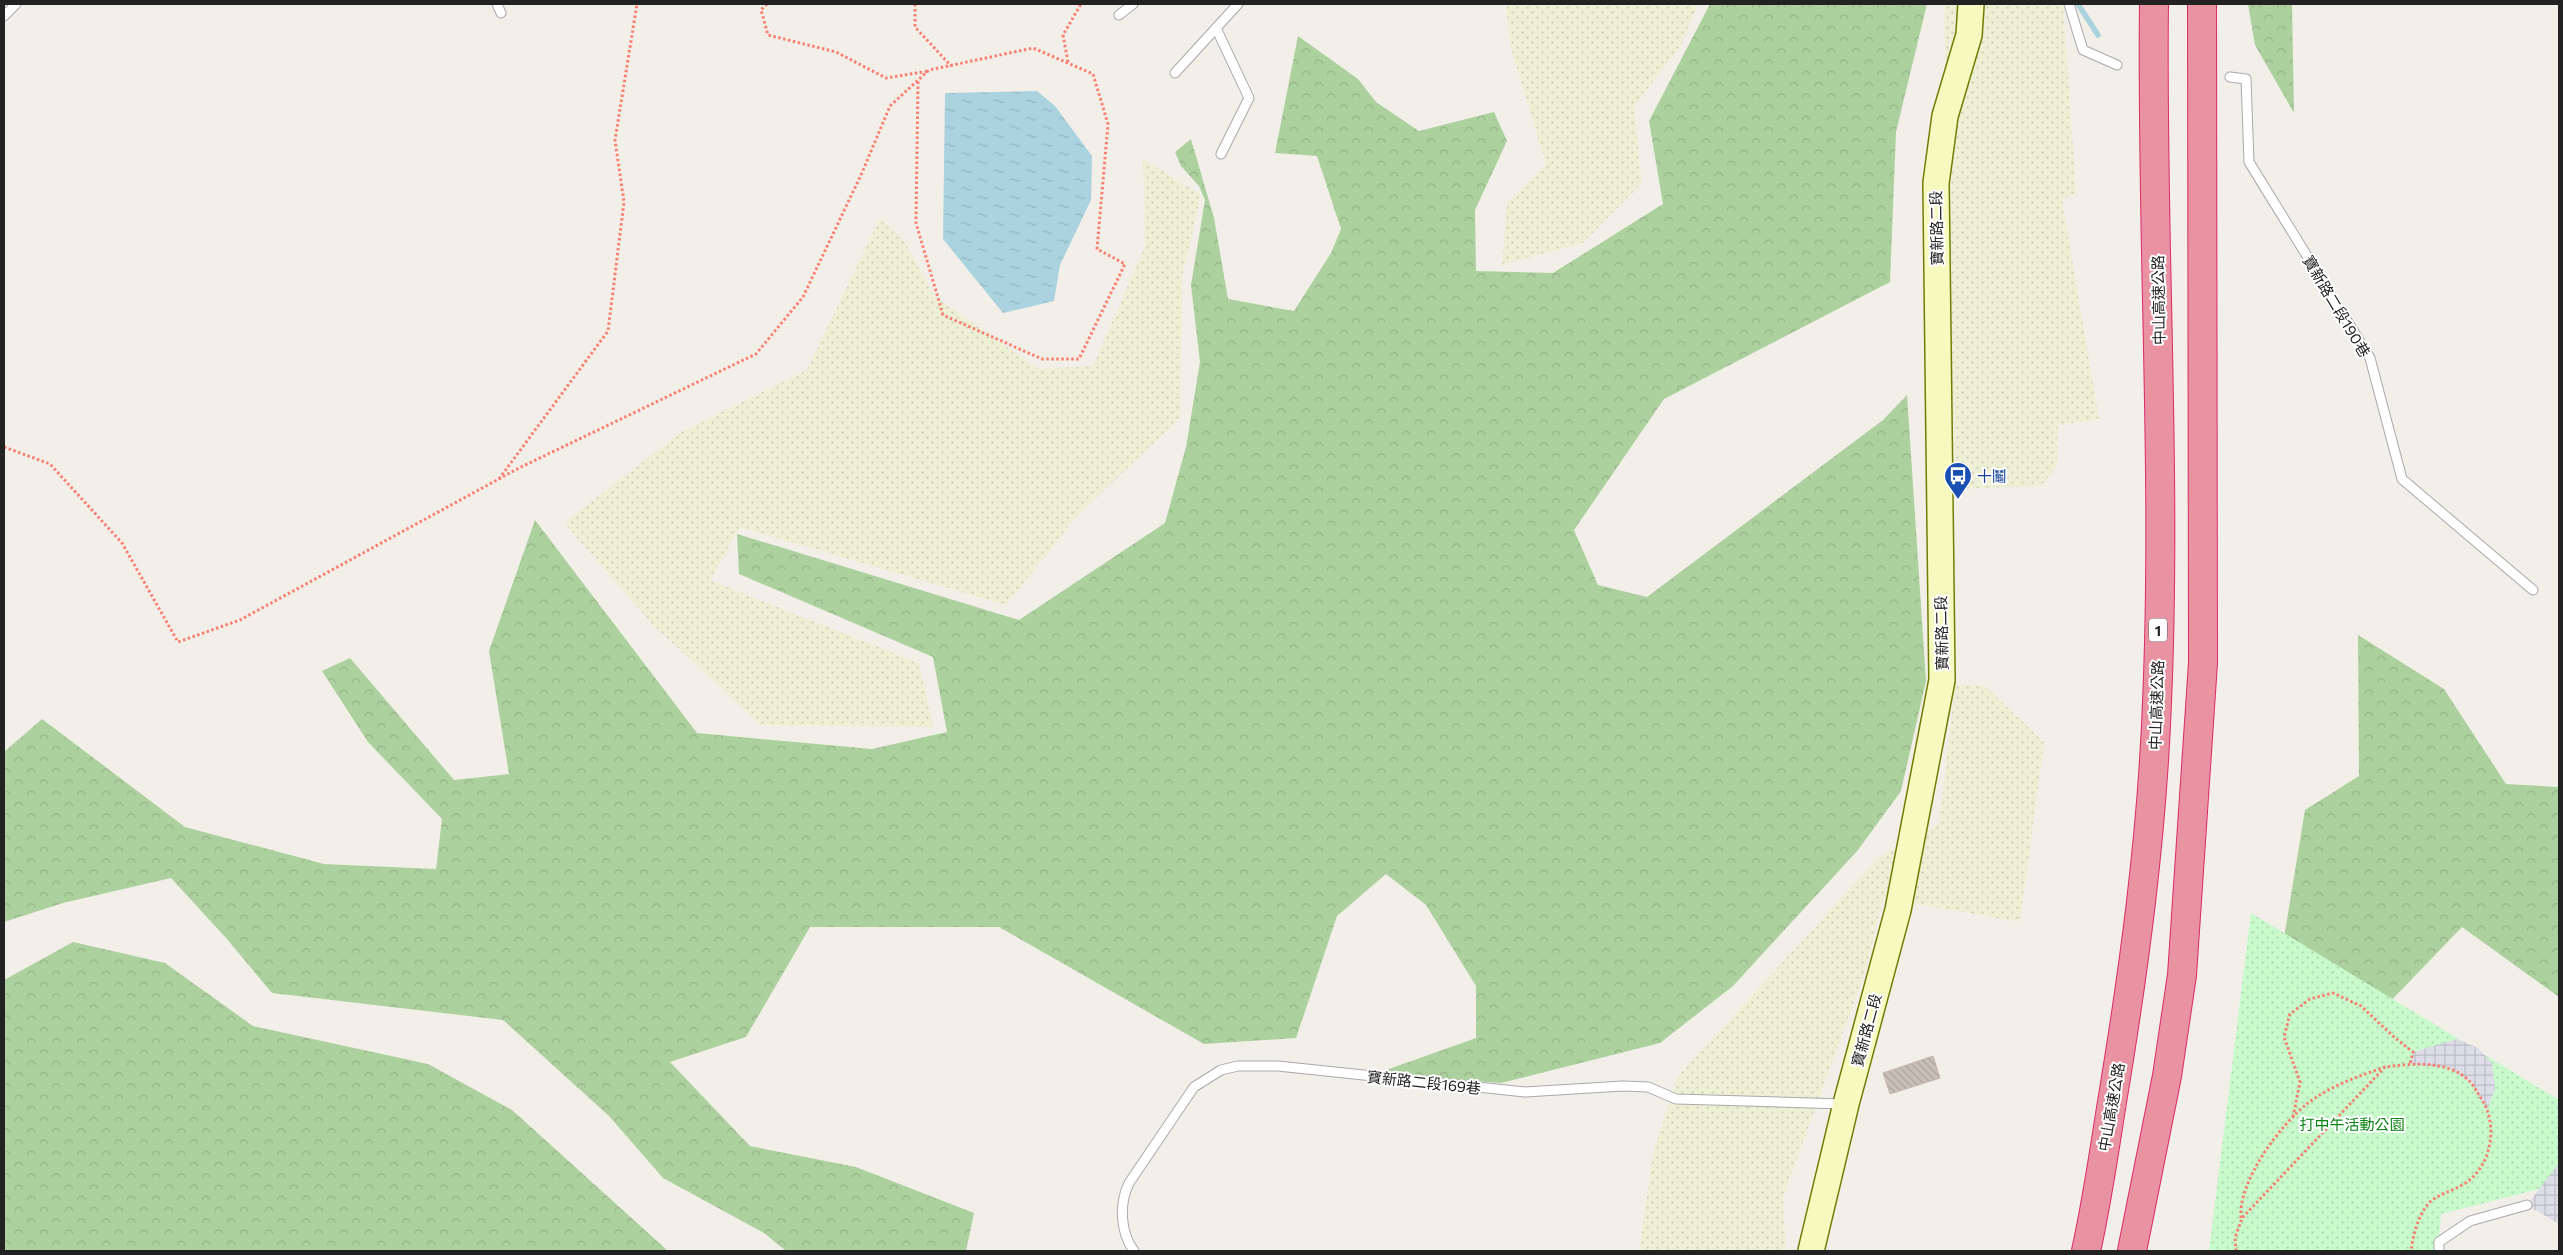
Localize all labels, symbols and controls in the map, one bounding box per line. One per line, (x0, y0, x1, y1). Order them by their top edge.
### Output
street label: 寶新路二段 (1926, 190, 1946, 266)
street label: 寶新路二段190巷 (2300, 252, 2374, 360)
street label: 中山高速公路 (2148, 255, 2168, 345)
bus stop icon: 十鬮 (1943, 461, 1973, 500)
place label: 十鬮 (1977, 467, 2007, 485)
street label: 寶新路二段 (1931, 595, 1951, 671)
road number: 1 (2149, 618, 2167, 642)
street label: 中山高速公路 (2145, 660, 2167, 750)
street label: 寶新路二段 (1848, 991, 1884, 1069)
street label: 中山高速公路 (2094, 1061, 2128, 1153)
street label: 寶新路二段169巷 (1366, 1067, 1482, 1097)
park label: 打中午活動公園 (2299, 1115, 2405, 1133)

